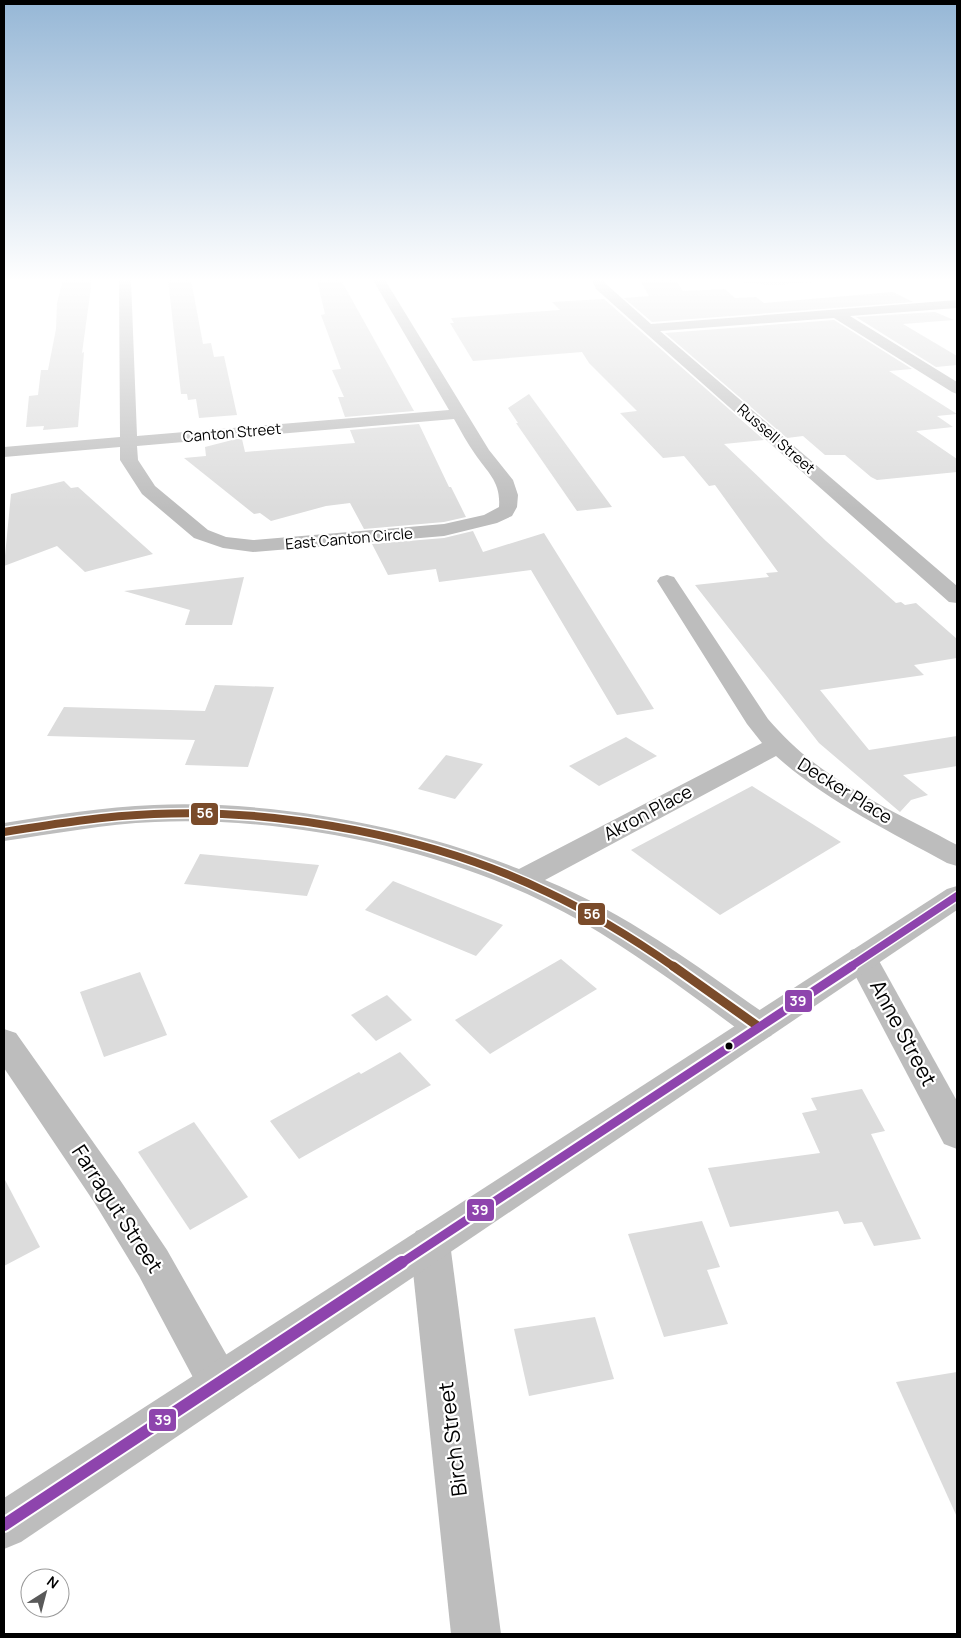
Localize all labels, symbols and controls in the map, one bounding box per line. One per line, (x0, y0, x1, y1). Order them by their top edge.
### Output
street label: Russell Street (733, 399, 820, 478)
street label: Canton Street (182, 418, 282, 447)
street label: East Canton Circle (284, 522, 414, 555)
street label: Decker Place (794, 752, 897, 829)
street label: Akron Place (599, 779, 696, 845)
line badge: 56 (190, 802, 219, 826)
text: 56 (197, 803, 213, 822)
line badge: 56 (577, 902, 606, 926)
text: 56 (584, 904, 600, 923)
street label: Anne Street (864, 975, 944, 1090)
line badge: 39 (784, 989, 813, 1013)
text: 39 (790, 991, 806, 1010)
unlabelled marker (724, 1041, 734, 1051)
street label: Farragut Street (66, 1139, 170, 1278)
line badge: 39 (466, 1198, 495, 1222)
text: 39 (472, 1200, 488, 1219)
street label: Birch Street (431, 1380, 473, 1498)
line badge: 39 (148, 1408, 177, 1432)
text: 39 (155, 1410, 171, 1429)
north arrow (20, 1568, 70, 1618)
text: N (43, 1571, 63, 1593)

